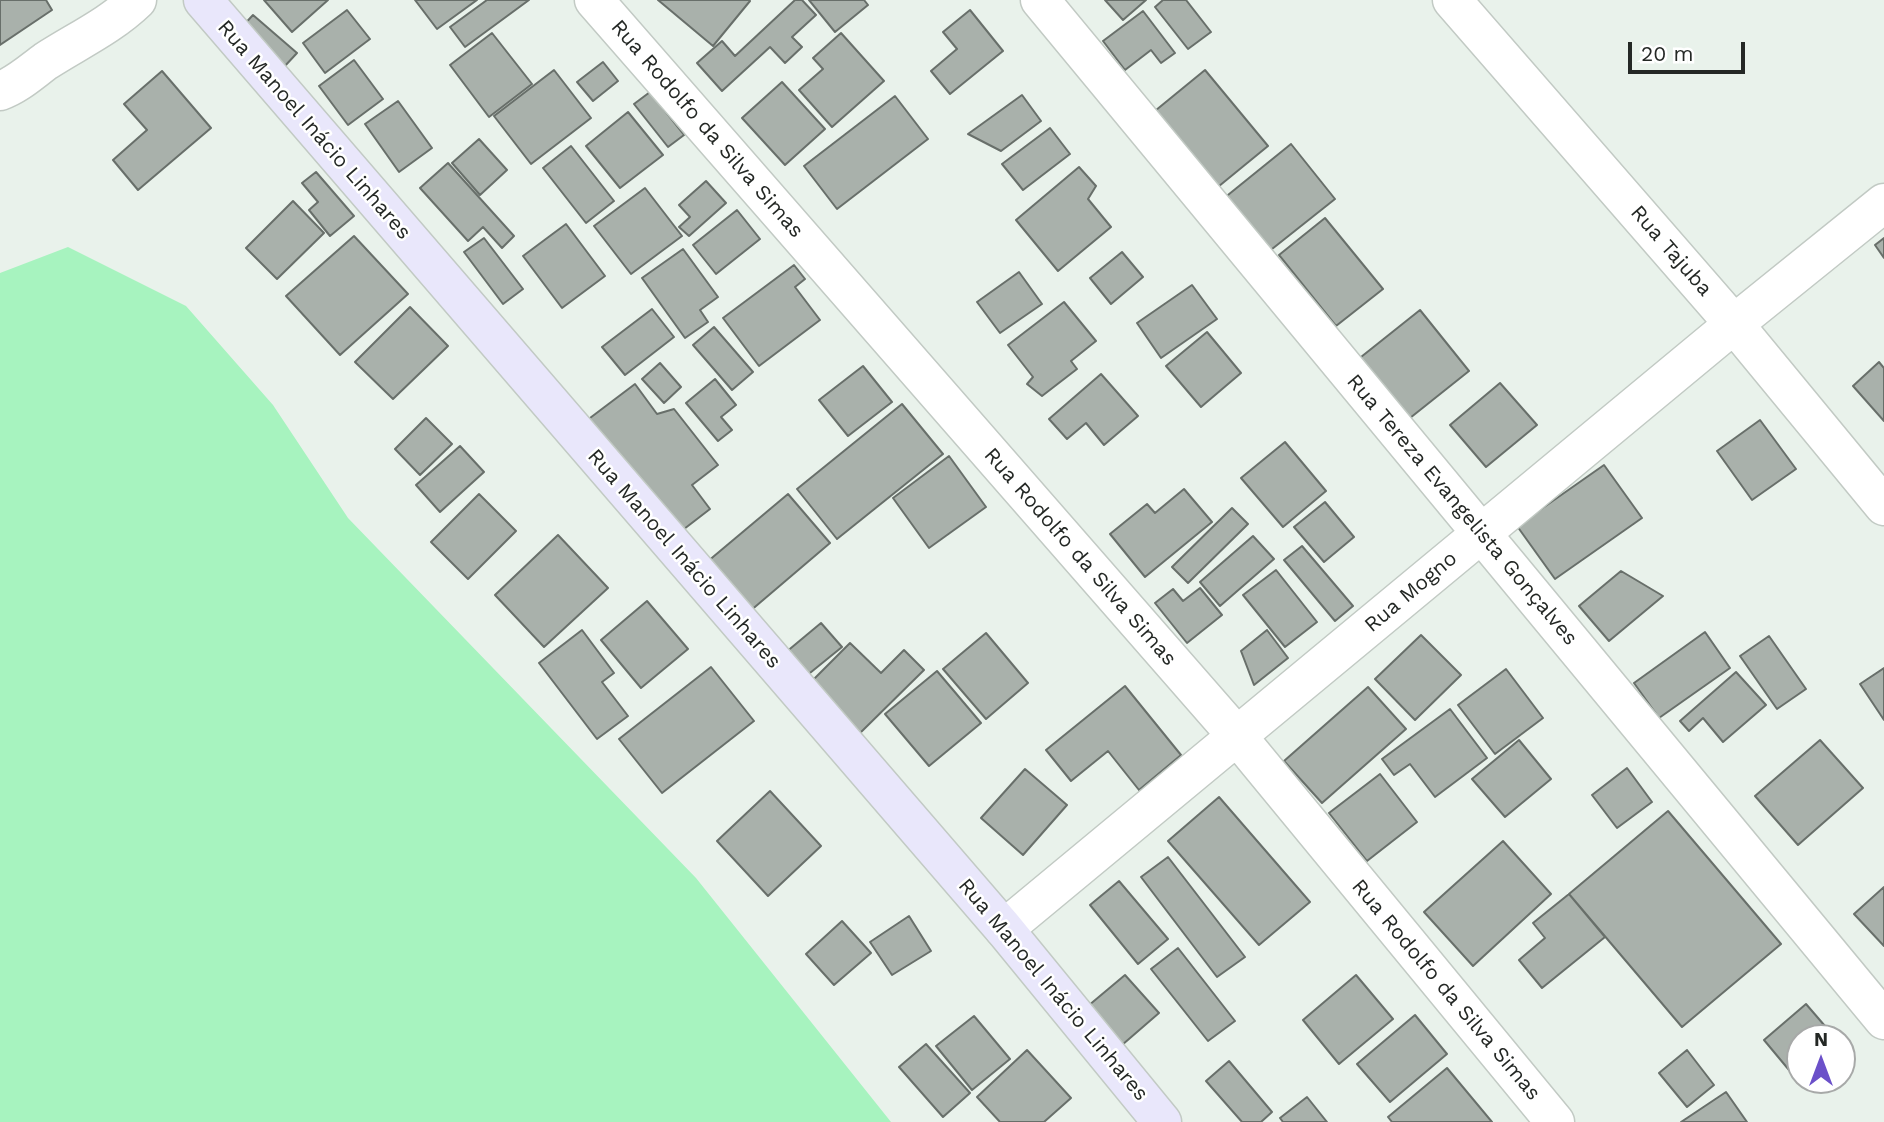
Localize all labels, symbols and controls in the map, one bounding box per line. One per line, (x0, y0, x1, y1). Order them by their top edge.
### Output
street label: Rua Manoel Inácio Linhares (212, 15, 416, 245)
street label: Rua Rodolfo da Silva Simas (605, 15, 809, 243)
scale bar (1632, 28, 1749, 72)
text: 20 m (1641, 41, 1693, 66)
street label: Rua Tajuba (1625, 201, 1717, 301)
street label: Rua Tereza Evangelista Gonçalves (1341, 369, 1583, 651)
street label: Rua Rodolfo da Silva Simas (978, 443, 1182, 671)
street label: Rua Manoel Inácio Linhares (582, 444, 786, 674)
street label: Rua Mogno (1360, 546, 1462, 638)
street label: Rua Manoel Inácio Linhares (953, 874, 1153, 1106)
street label: Rua Rodolfo da Silva Simas (1346, 874, 1546, 1106)
north arrow (1786, 1024, 1856, 1094)
text: N (1814, 1028, 1828, 1051)

